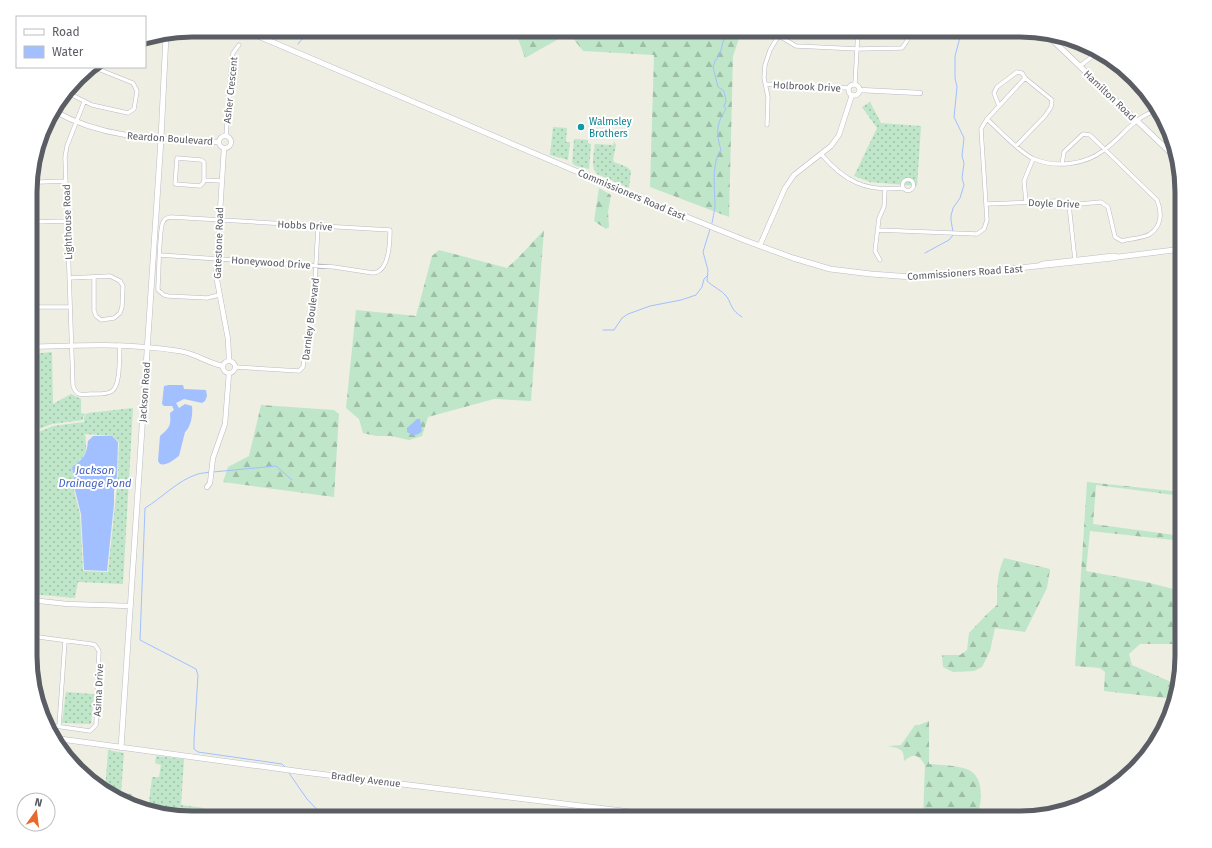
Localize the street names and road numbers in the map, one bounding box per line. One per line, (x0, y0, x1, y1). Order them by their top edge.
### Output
street label: Asher Crescent (222, 56, 240, 124)
street label: Hamilton Road (1081, 68, 1138, 123)
street label: Holbrook Drive (773, 79, 841, 95)
street label: Reardon Boulevard (126, 130, 213, 148)
street label: Commissioners Road East (576, 167, 688, 223)
street label: Lighthouse Road (61, 184, 75, 260)
street label: Doyle Drive (1028, 197, 1080, 211)
street label: Gatestone Road (212, 207, 226, 279)
street label: Hobbs Drive (277, 219, 333, 233)
street label: Honeywood Drive (231, 254, 311, 272)
street label: Commissioners Road East (907, 263, 1024, 283)
street label: Darnley Boulevard (300, 277, 322, 361)
street label: Jackson Road (137, 361, 153, 423)
street label: Asima Drive (92, 663, 106, 717)
street label: Bradley Avenue (330, 770, 401, 790)

